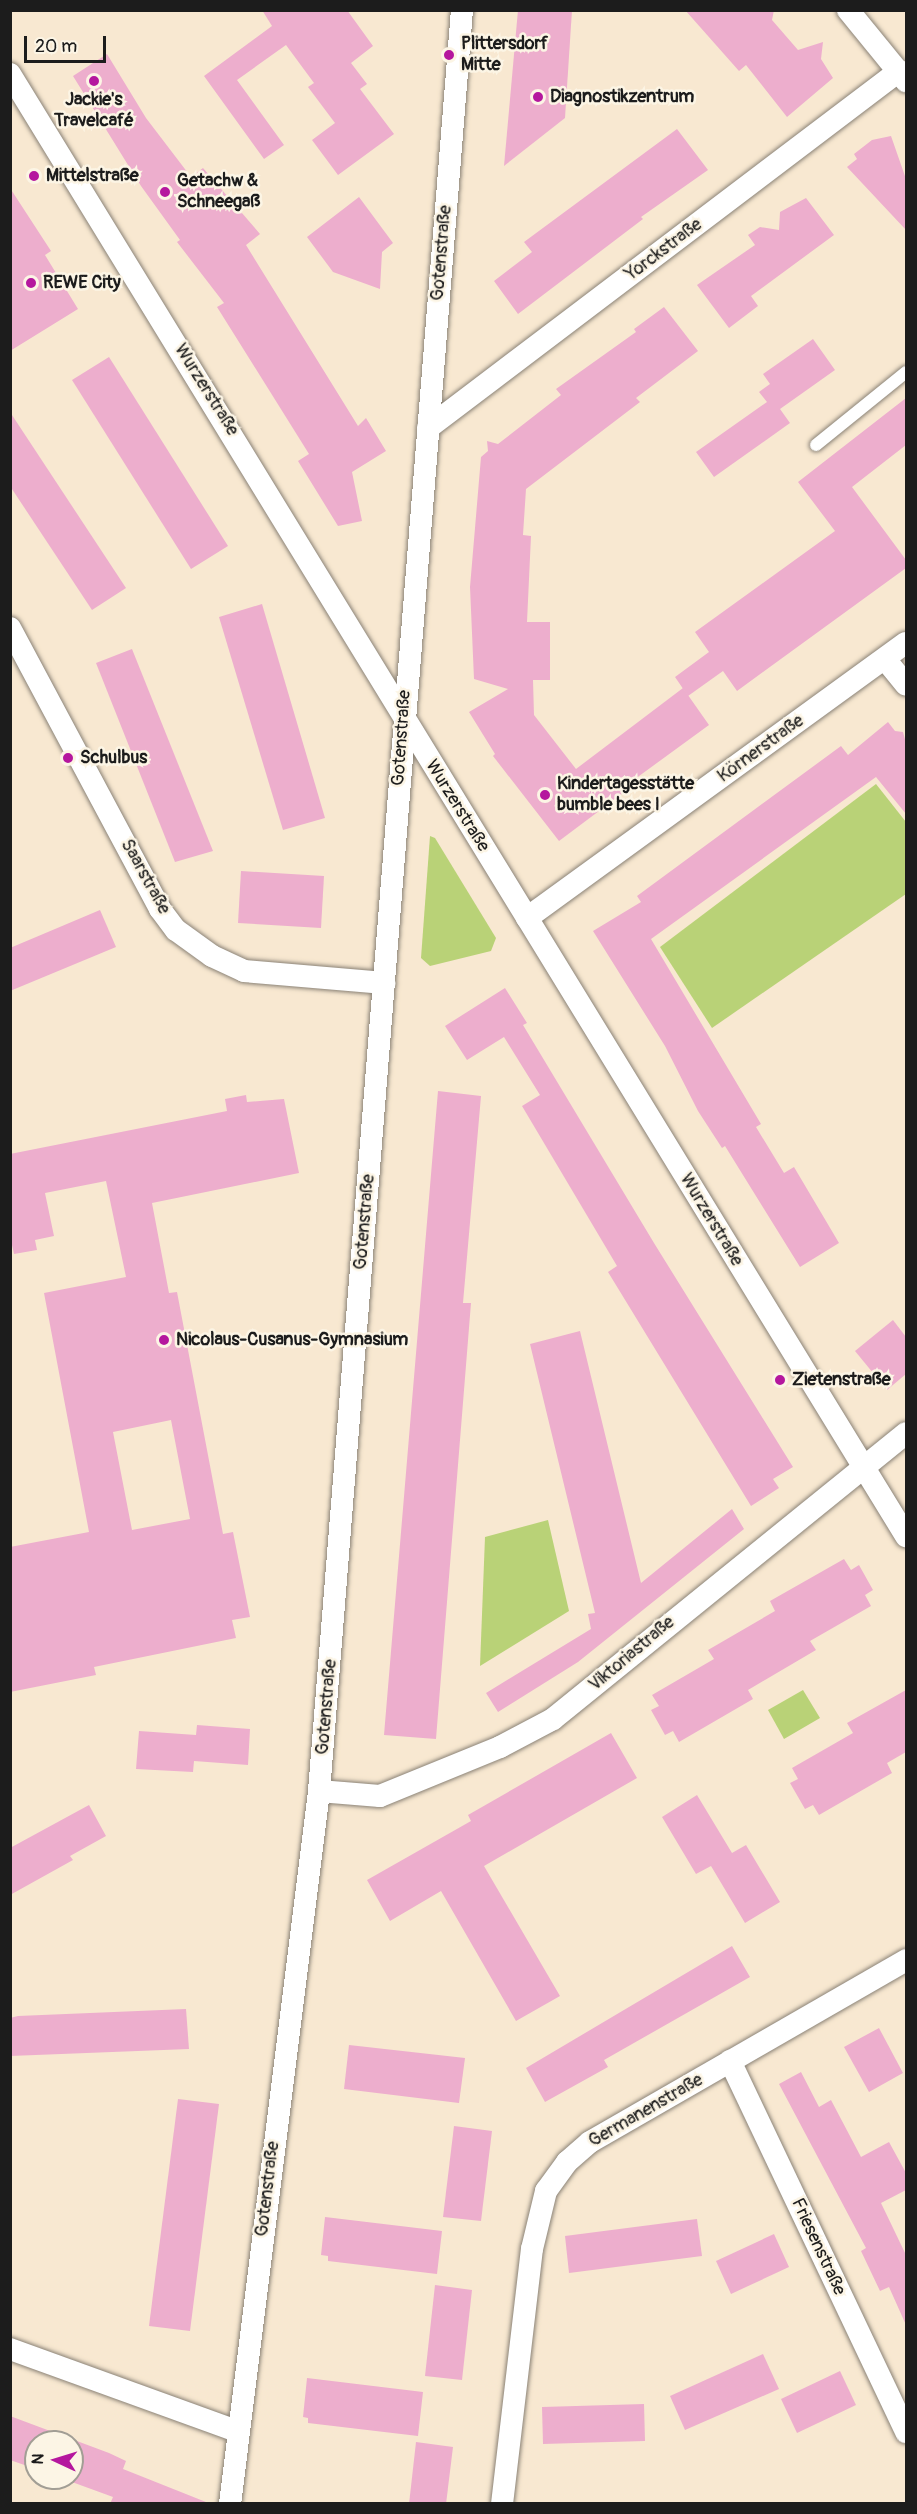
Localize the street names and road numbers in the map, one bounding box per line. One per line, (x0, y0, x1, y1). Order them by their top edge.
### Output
street label: Gotenstraße (427, 204, 457, 302)
street label: Yorckstraße (621, 214, 707, 286)
street label: Wurzerstraße (169, 340, 243, 440)
street label: Gotenstraße (388, 689, 416, 787)
street label: Körnerstraße (714, 710, 808, 788)
street label: Wurzerstraße (420, 756, 494, 856)
street label: Saarstraße (116, 836, 174, 918)
street label: Wurzerstraße (675, 1170, 747, 1270)
street label: Gotenstraße (350, 1173, 380, 1271)
street label: Viktoriastraße (585, 1612, 679, 1696)
street label: Gotenstraße (312, 1658, 342, 1756)
street label: Germanenstraße (585, 2070, 707, 2152)
street label: Gotenstraße (251, 2140, 285, 2238)
street label: Friesenstraße (786, 2195, 850, 2299)

